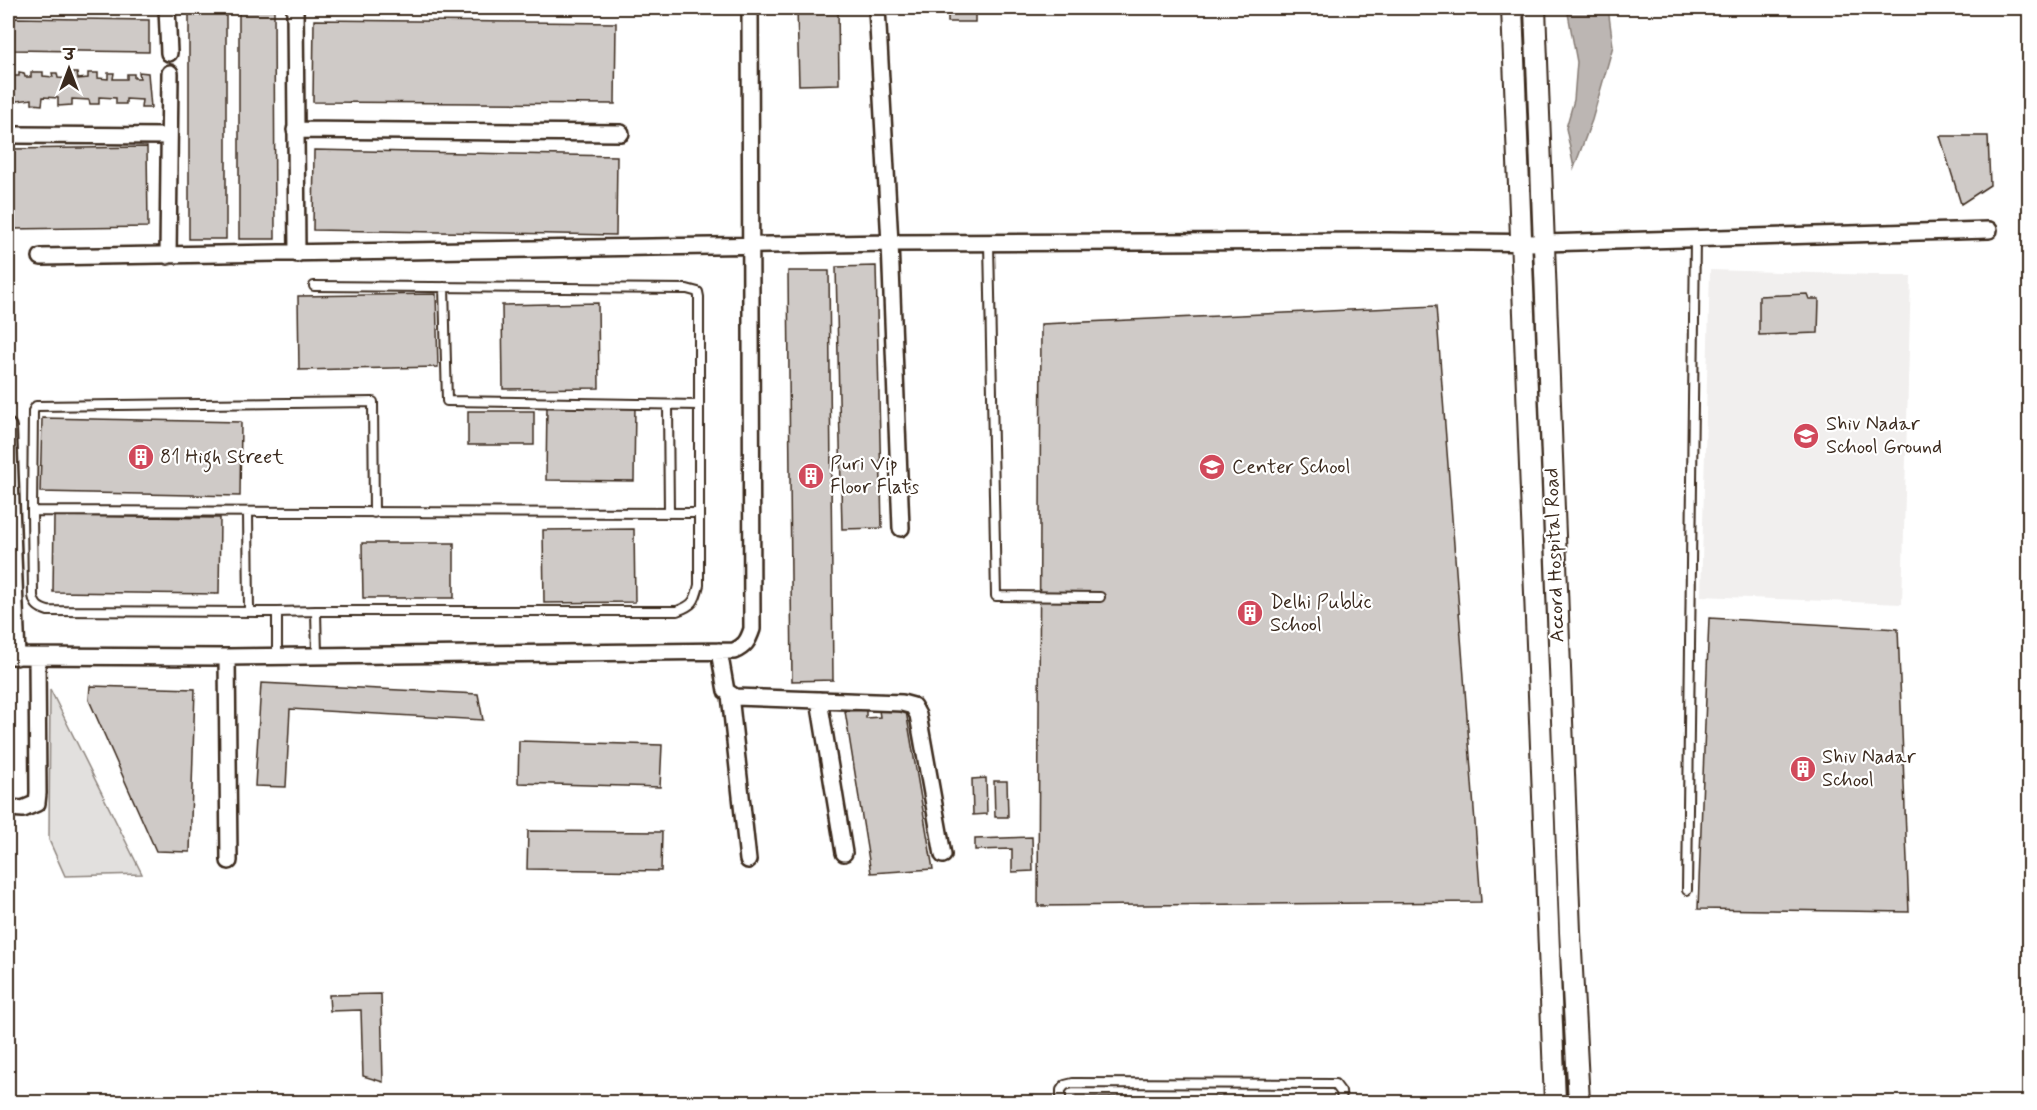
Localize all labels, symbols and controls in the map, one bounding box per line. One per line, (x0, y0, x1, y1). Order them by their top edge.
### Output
north arrow (39, 39, 99, 99)
text: उ (62, 45, 76, 66)
place label: Shiv Nadar School Ground (1826, 411, 1942, 461)
school or university icon: Shiv Nadar School Ground (1791, 421, 1821, 451)
building icon: 81 High Street (126, 442, 156, 472)
place label: 81 High Street (160, 444, 284, 473)
place label: Puri Vip Floor Flats (830, 451, 919, 501)
school or university icon: Center School (1197, 452, 1227, 482)
place label: Center School (1232, 454, 1350, 481)
building icon: Puri Vip Floor Flats (796, 461, 826, 491)
street label: Accord Hospital Road (1538, 467, 1572, 643)
place label: Delhi Public School (1270, 589, 1372, 639)
building icon: Delhi Public School (1235, 598, 1265, 628)
place label: Shiv Nadar School (1822, 744, 1916, 794)
building icon: Shiv Nadar School (1788, 754, 1818, 784)

